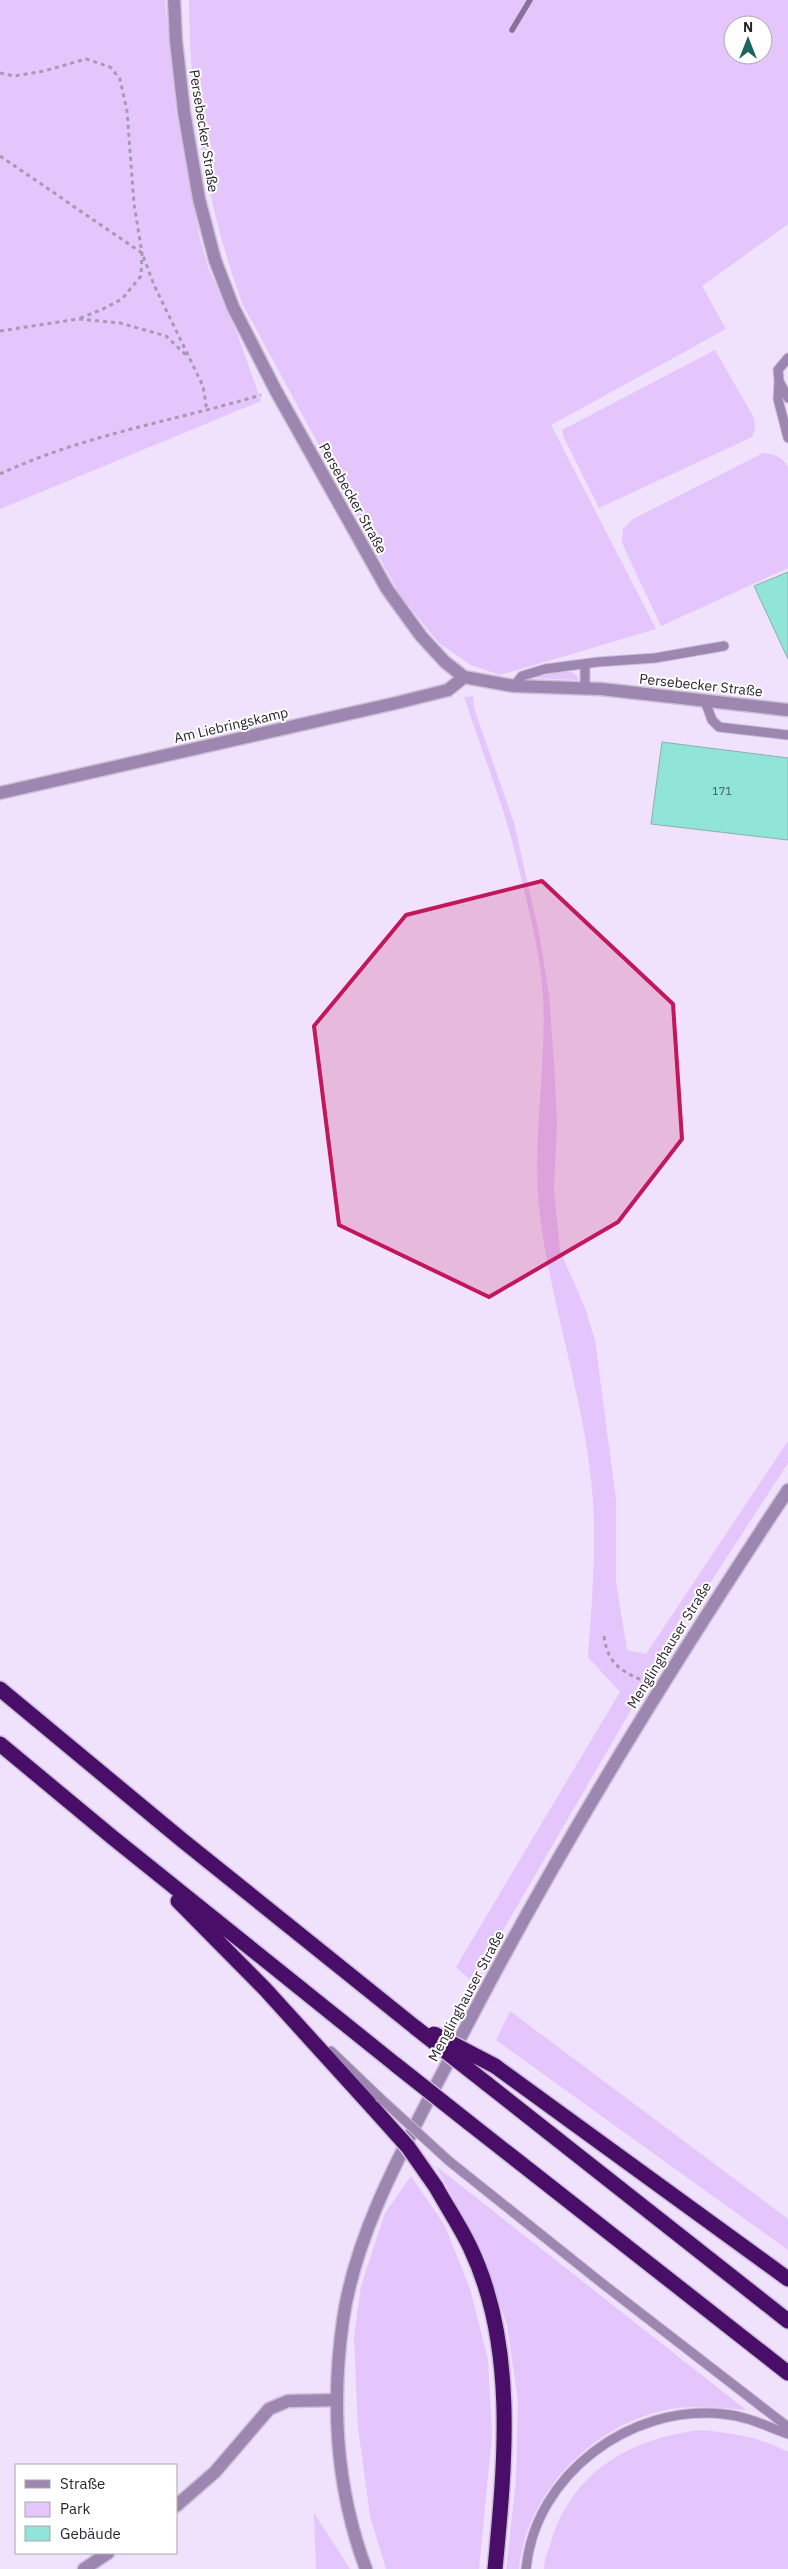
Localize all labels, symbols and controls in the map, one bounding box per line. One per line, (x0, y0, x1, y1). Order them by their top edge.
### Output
north arrow (723, 15, 773, 65)
text: N (743, 18, 753, 36)
street label: Persebecker Straße (185, 68, 223, 194)
street label: Persebecker Straße (315, 439, 391, 557)
street label: Persebecker Straße (638, 670, 764, 700)
street label: Am Liebringskamp (172, 703, 290, 747)
house number: 171 (712, 784, 732, 798)
street label: Menglinghauser Straße (623, 1578, 715, 1712)
street label: Menglinghauser Straße (424, 1927, 508, 2065)
legend (15, 2464, 178, 2554)
text: Straße (60, 2474, 105, 2493)
text: Park (60, 2499, 90, 2518)
text: Gebäude (60, 2524, 121, 2543)

